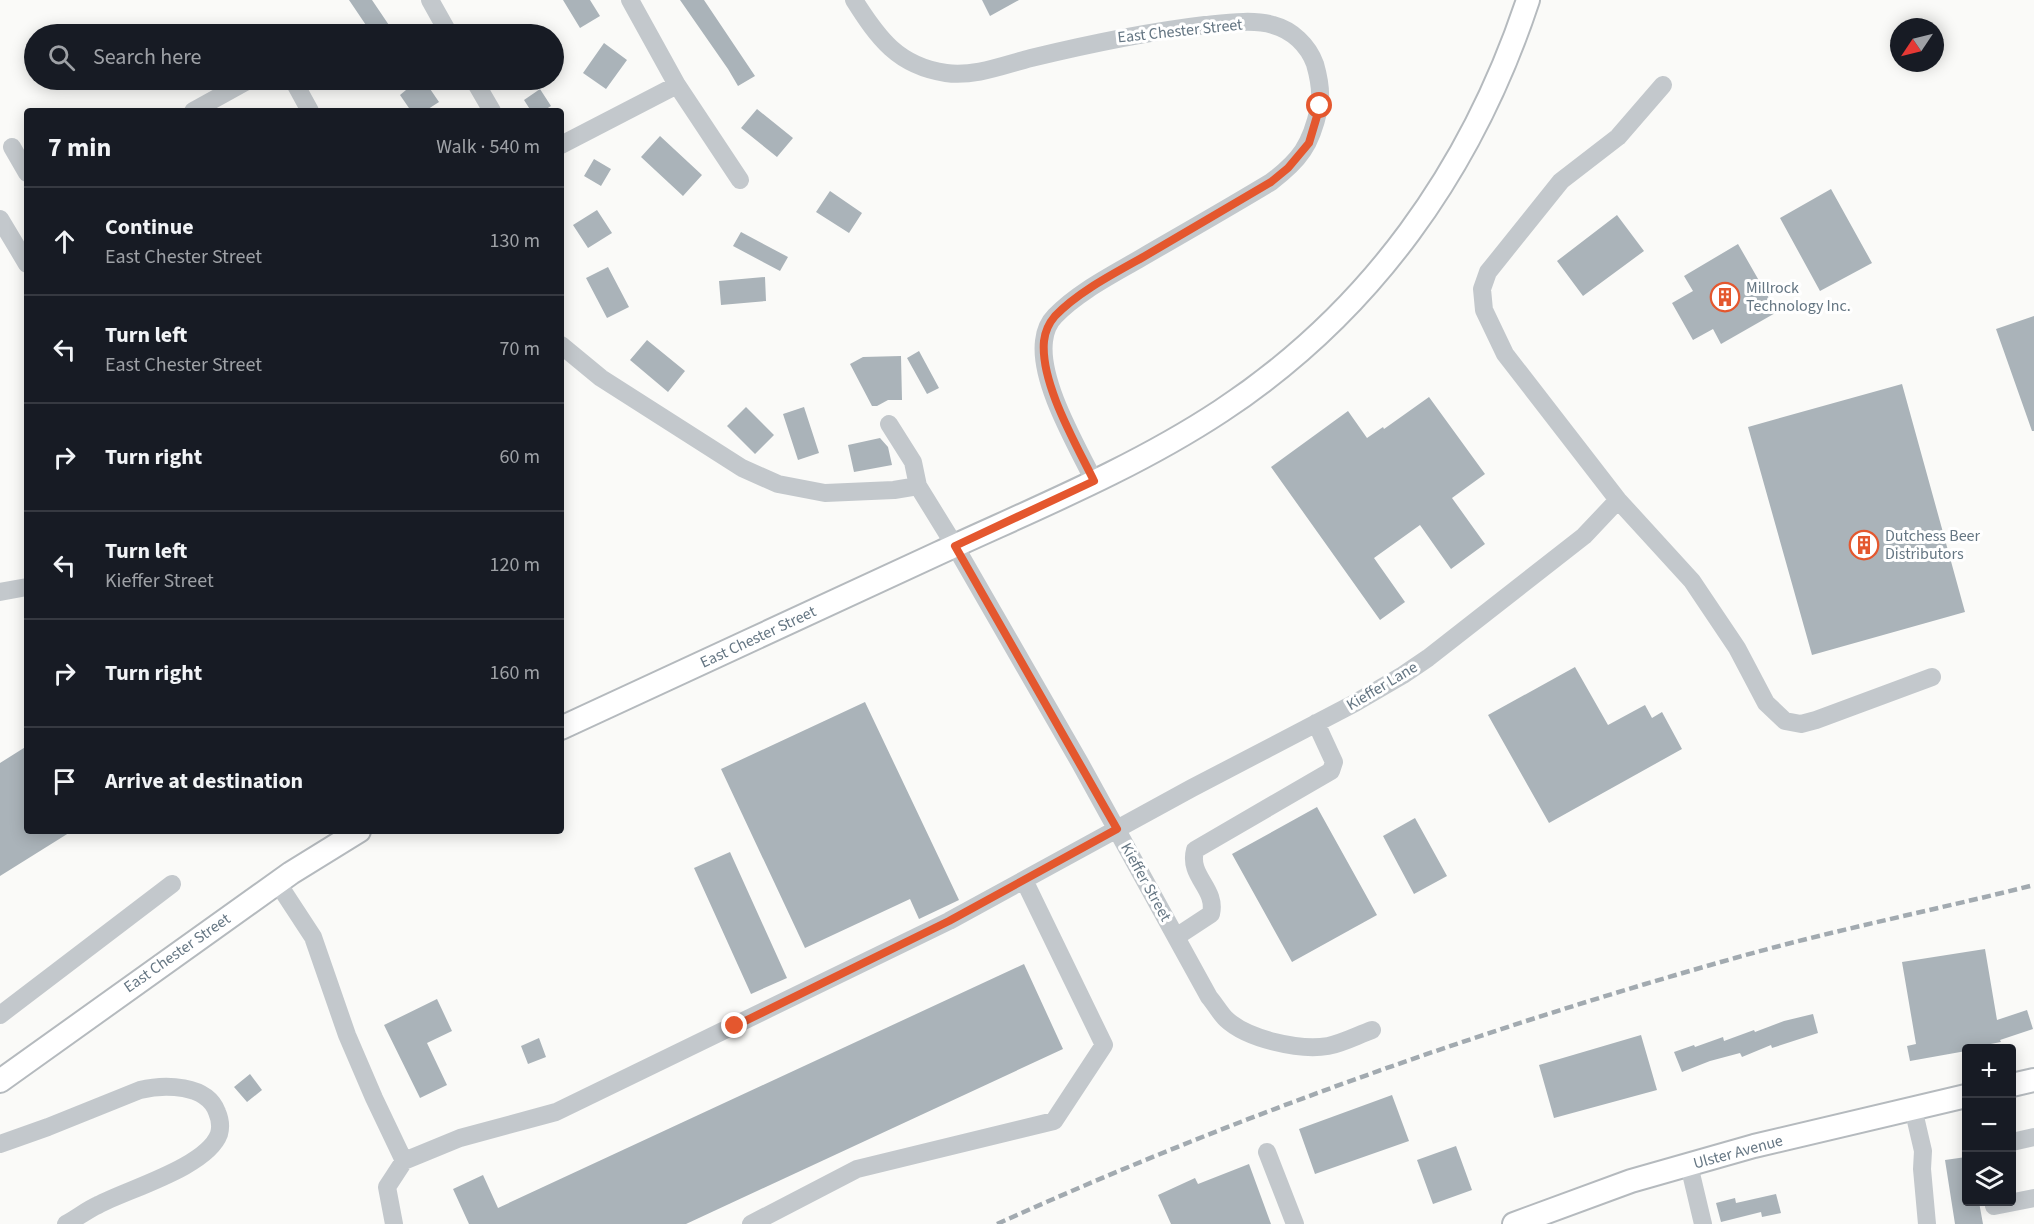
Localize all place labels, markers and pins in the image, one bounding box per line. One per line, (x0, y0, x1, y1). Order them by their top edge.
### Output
place label: Millrock Technology Inc. (1746, 277, 1851, 317)
building icon: Millrock Technology Inc. (1709, 281, 1741, 313)
place label: Dutchess Beer Distributors (1885, 525, 1981, 565)
building icon: Dutchess Beer Distributors (1848, 529, 1880, 561)

